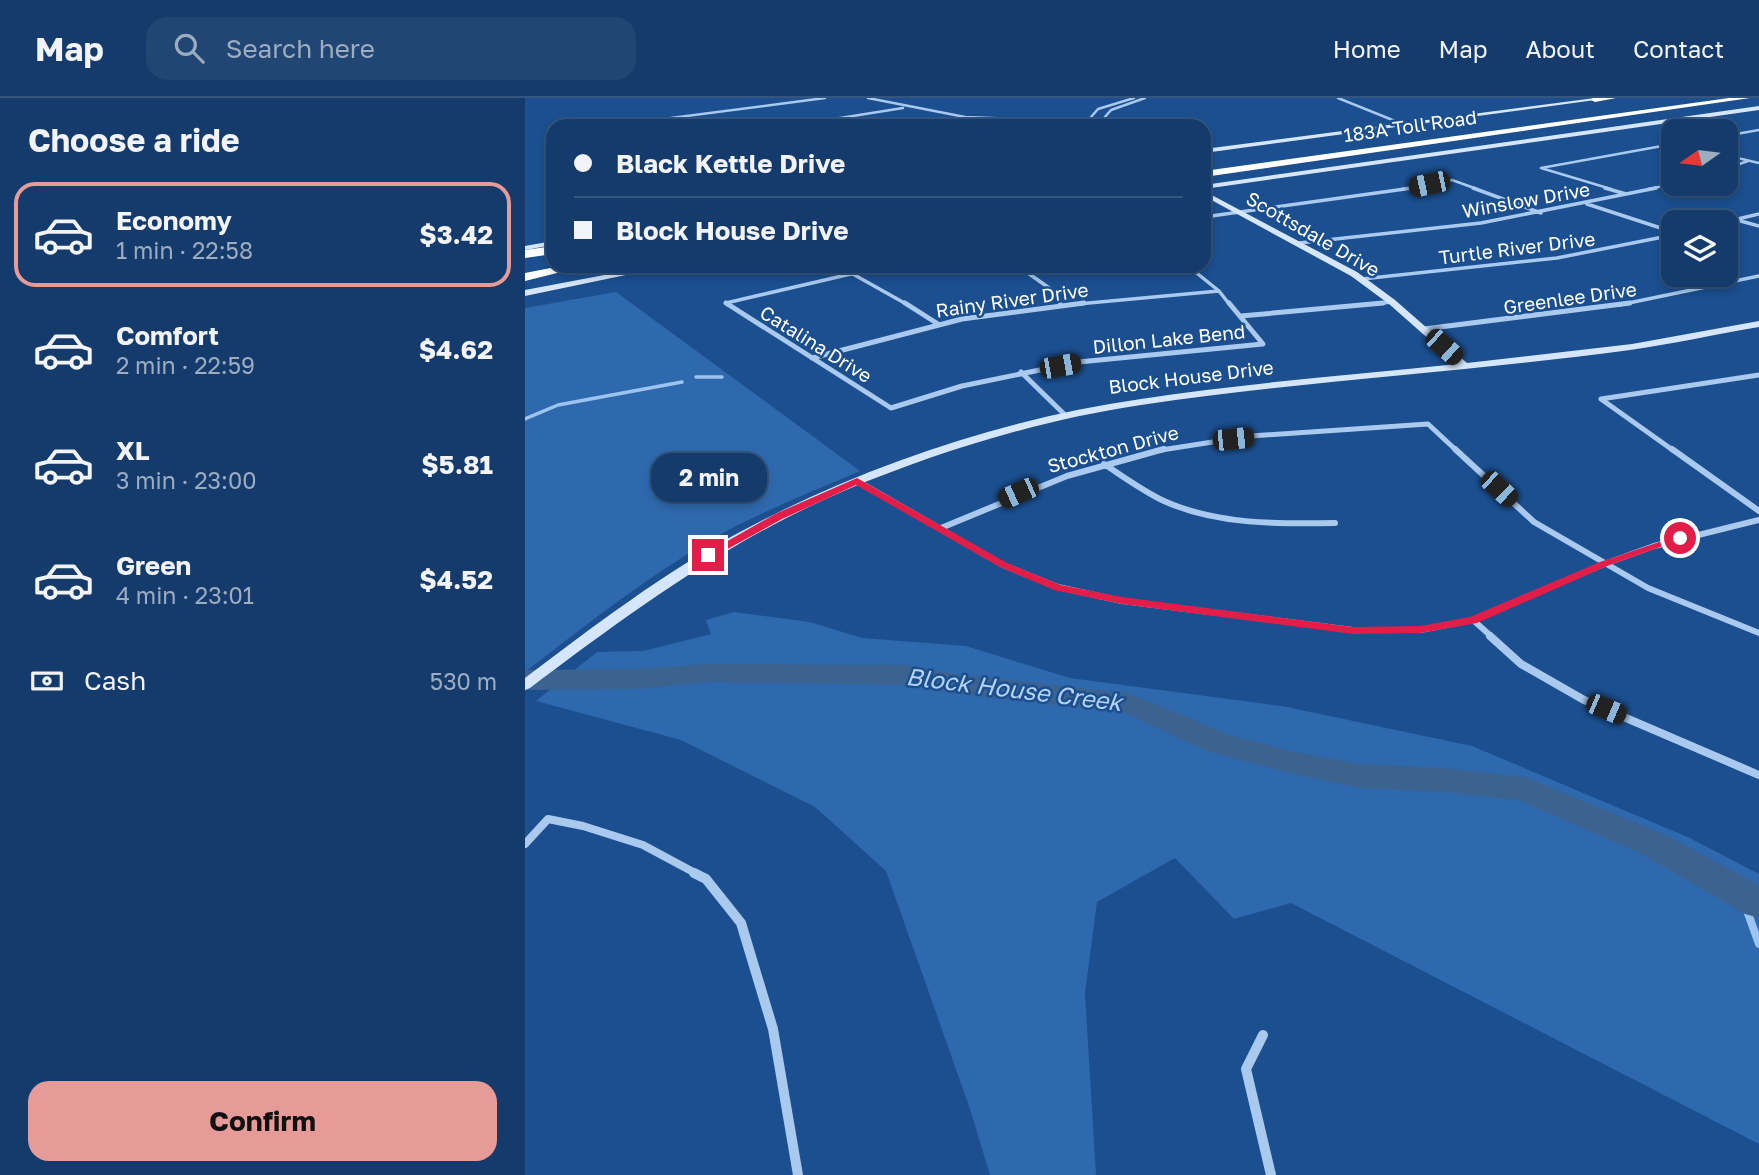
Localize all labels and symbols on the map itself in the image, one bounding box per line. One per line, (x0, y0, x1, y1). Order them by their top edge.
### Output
street label: 183A Toll Road (1342, 105, 1478, 146)
north arrow (1661, 119, 1738, 196)
car (1407, 169, 1452, 199)
street label: Winslow Drive (1460, 177, 1592, 222)
street label: Scottsdale Drive (1242, 186, 1384, 281)
street label: Turtle River Drive (1438, 227, 1596, 268)
street label: Rainy River Drive (934, 277, 1090, 322)
street label: Greenlee Drive (1502, 277, 1638, 318)
street label: Catalina Drive (756, 300, 876, 387)
street label: Dillon Lake Bend (1092, 319, 1246, 358)
car (1422, 325, 1467, 369)
car (1038, 352, 1083, 380)
street label: Block House Drive (1107, 355, 1275, 398)
street label: Stockton Drive (1045, 420, 1181, 477)
car (1212, 426, 1255, 452)
callout: 2 min (650, 454, 766, 503)
car (1477, 467, 1522, 511)
car (995, 475, 1042, 511)
route start (1664, 522, 1696, 554)
route end (692, 539, 724, 571)
water label: Block House Creek (905, 661, 1126, 716)
car (1583, 691, 1630, 727)

